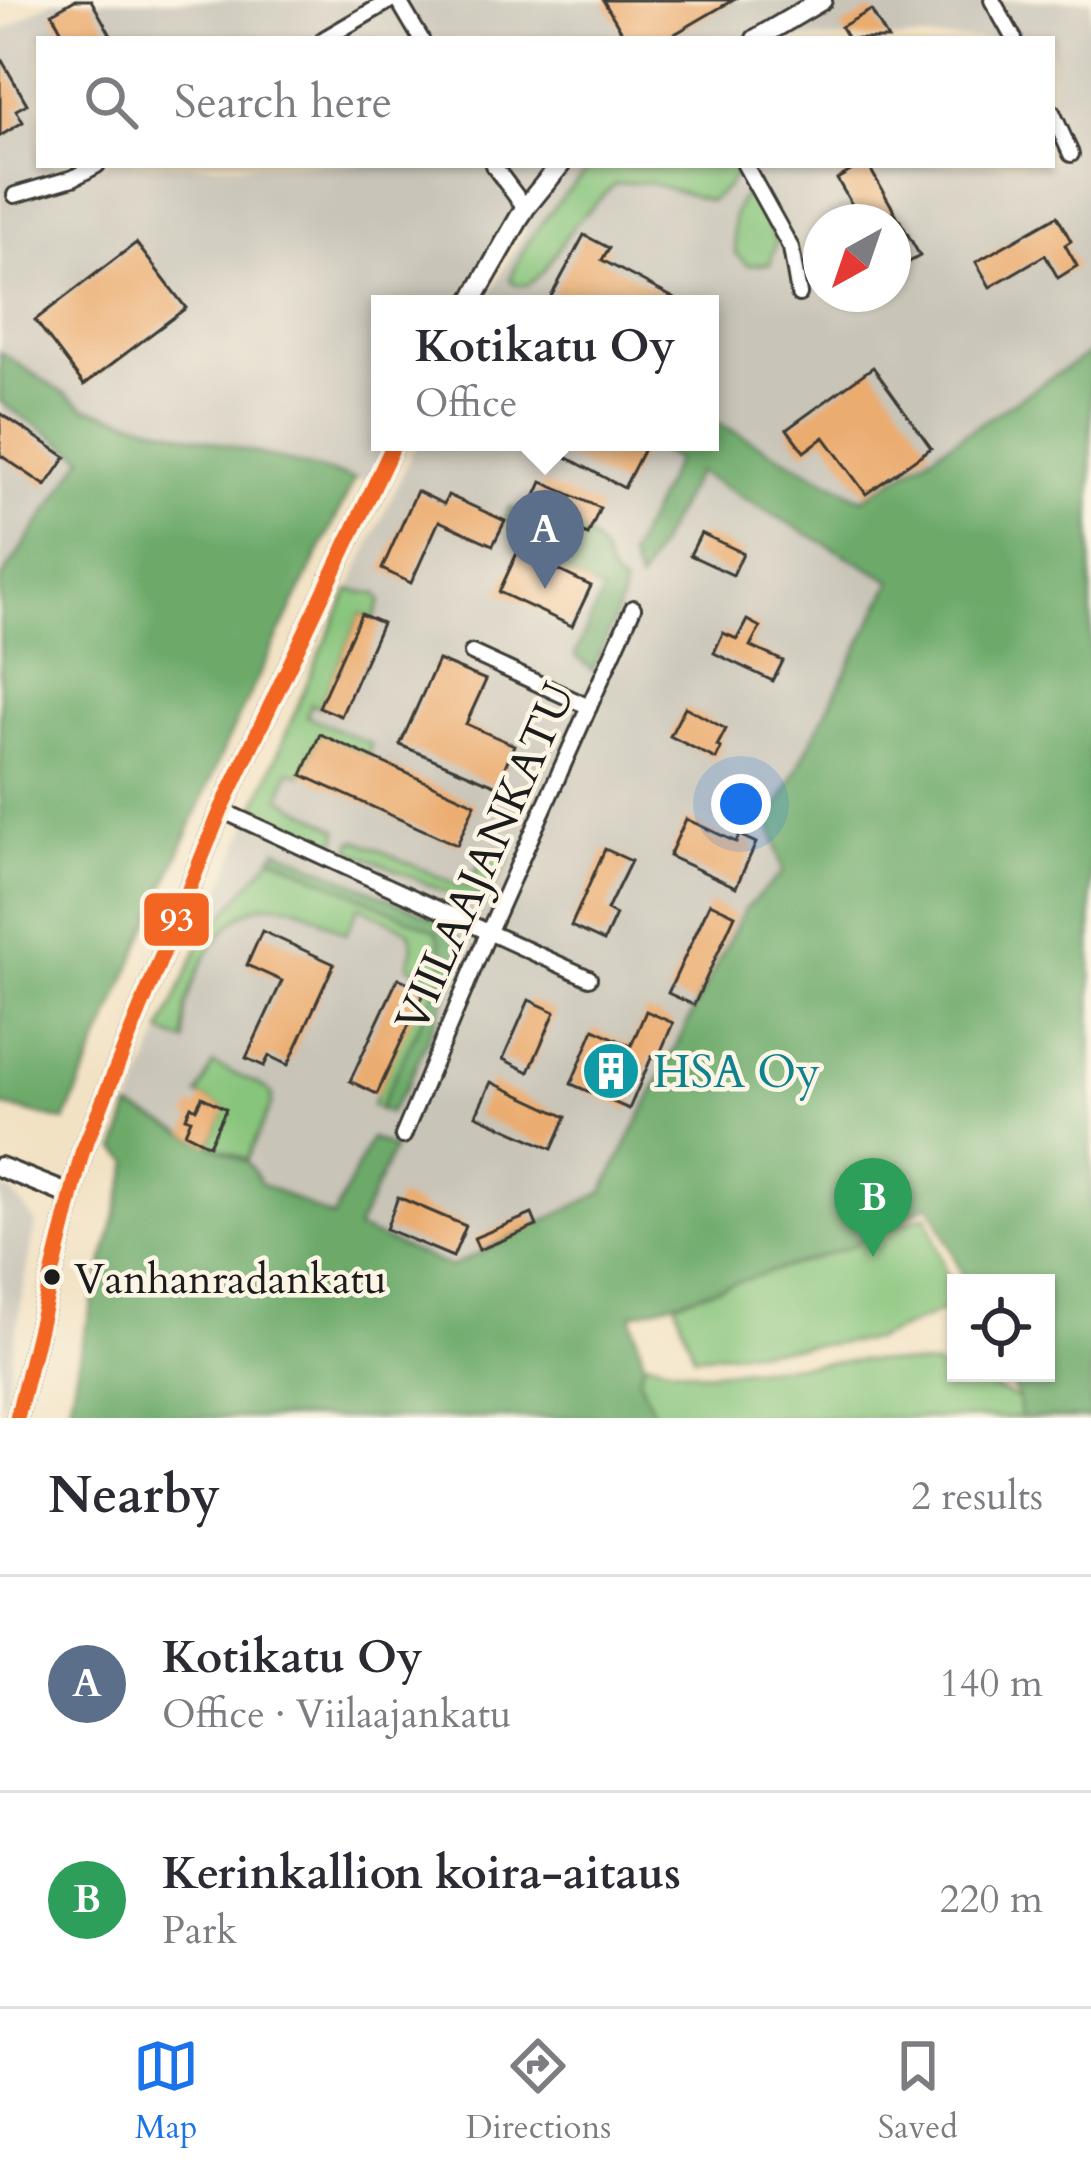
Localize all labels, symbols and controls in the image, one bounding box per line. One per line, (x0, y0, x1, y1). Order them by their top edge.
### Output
search box (36, 36, 1055, 168)
icon: search (78, 69, 144, 135)
text: Search here (174, 72, 392, 133)
north arrow (803, 204, 911, 312)
popup (371, 295, 719, 451)
text: Kotikatu Oy (415, 316, 675, 377)
text: Office (415, 377, 518, 430)
pin: A (506, 490, 584, 589)
street label: VIILAAJANKATU (381, 673, 590, 1042)
your location (711, 774, 771, 834)
line badge: 93 (142, 891, 211, 948)
text: 93 (160, 898, 194, 943)
building icon: HSA Oy (580, 1040, 642, 1102)
place label: HSA Oy (653, 1042, 820, 1103)
pin: B (834, 1158, 912, 1257)
place label: Vanhanradankatu (74, 1251, 387, 1308)
marker: Vanhanradankatu (41, 1266, 63, 1288)
map controls (947, 1274, 1055, 1382)
button: locate (947, 1274, 1055, 1382)
text: Nearby (48, 1461, 220, 1531)
text: 2 results (911, 1470, 1043, 1523)
text: Kotikatu Oy (162, 1627, 423, 1688)
text: A (72, 1657, 102, 1710)
text: 140 m (940, 1657, 1043, 1710)
text: Office · Viilaajankatu (162, 1688, 511, 1741)
text: Kerinkallion koira-aitaus (162, 1843, 681, 1904)
text: B (73, 1873, 101, 1926)
text: 220 m (940, 1873, 1043, 1926)
text: Park (162, 1904, 237, 1957)
tab: Map (133, 2033, 199, 2150)
tab: Directions (466, 2033, 611, 2150)
tab: Saved (878, 2033, 958, 2150)

